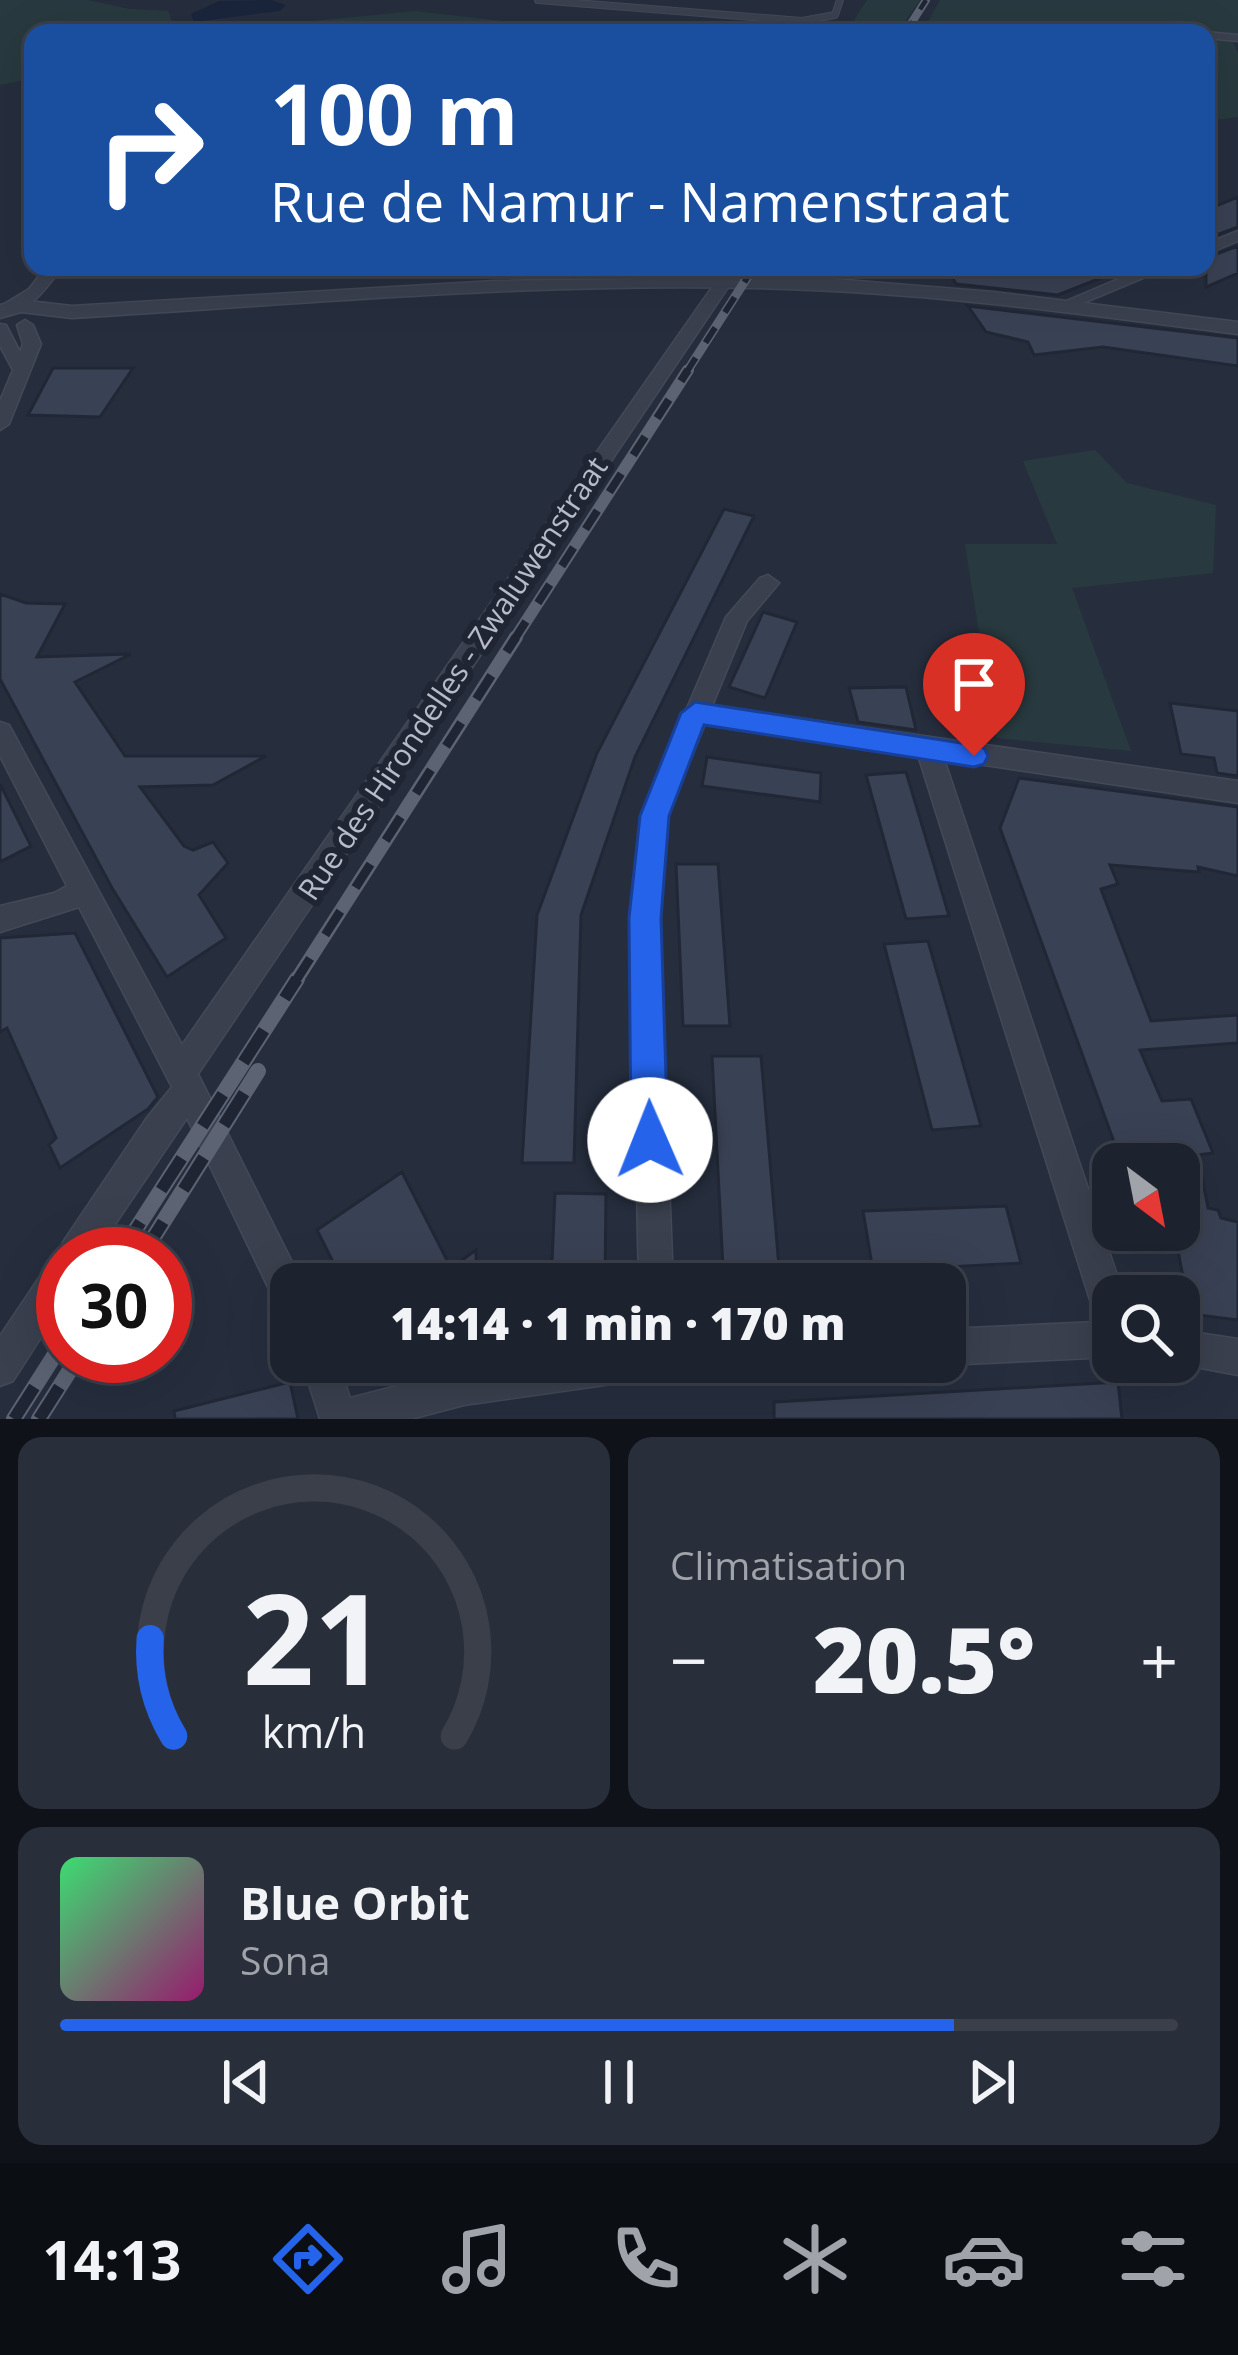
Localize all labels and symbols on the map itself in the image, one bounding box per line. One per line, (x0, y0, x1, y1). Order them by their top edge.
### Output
street label: Rue des Hirondelles - Zwaluwenstraat (288, 448, 616, 908)
pin (923, 633, 1025, 756)
position arrow (587, 1077, 713, 1203)
north arrow (1092, 1143, 1200, 1251)
speed limit sign: 30 (36, 1227, 192, 1383)

